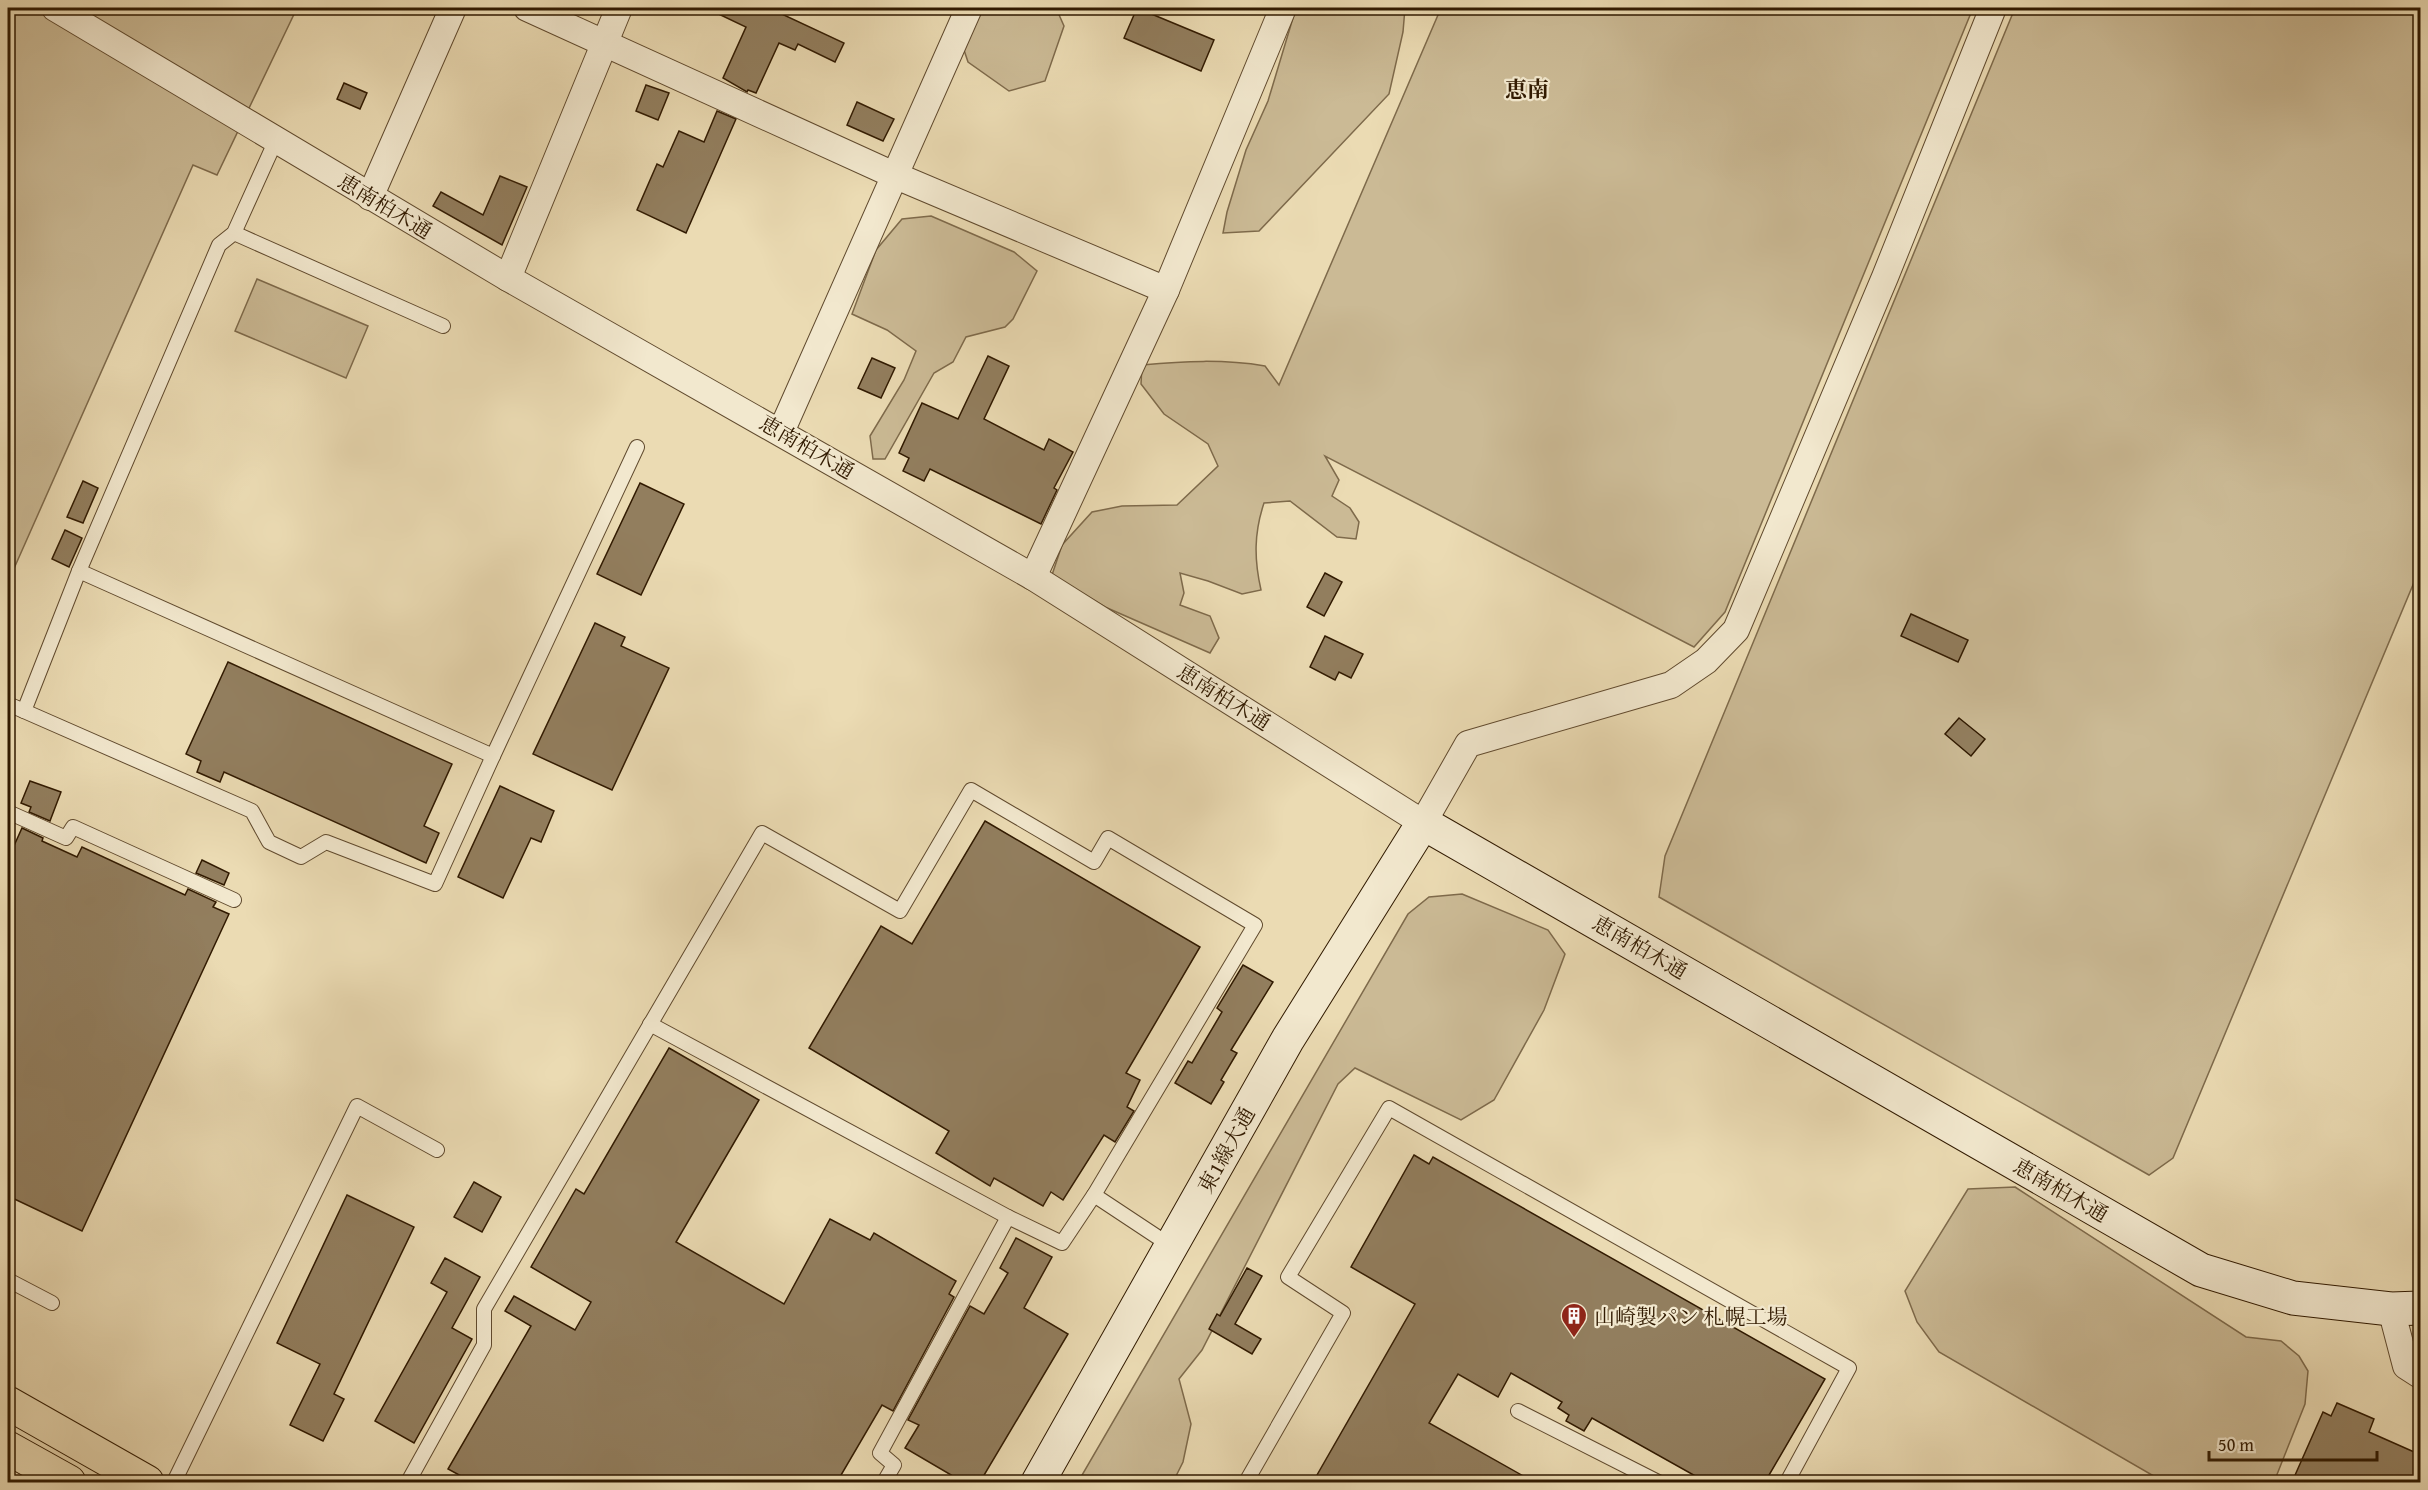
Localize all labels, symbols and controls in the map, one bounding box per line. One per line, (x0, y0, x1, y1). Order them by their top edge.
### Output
district label: 恵南 (1505, 73, 1549, 105)
street label: 恵南柏木通 (332, 166, 438, 246)
street label: 恵南柏木通 (754, 407, 860, 487)
street label: 恵南柏木通 (1171, 656, 1277, 738)
street label: 恵南柏木通 (1587, 907, 1693, 987)
street label: 東1線大通 (1190, 1101, 1262, 1199)
street label: 恵南柏木通 (2008, 1150, 2114, 1230)
building icon: 山崎製パン 札幌工場 (1559, 1301, 1589, 1339)
place label: 山崎製パン 札幌工場 (1594, 1301, 1788, 1332)
scale bar (2209, 1424, 2377, 1462)
text: 50 m (2218, 1431, 2254, 1458)

